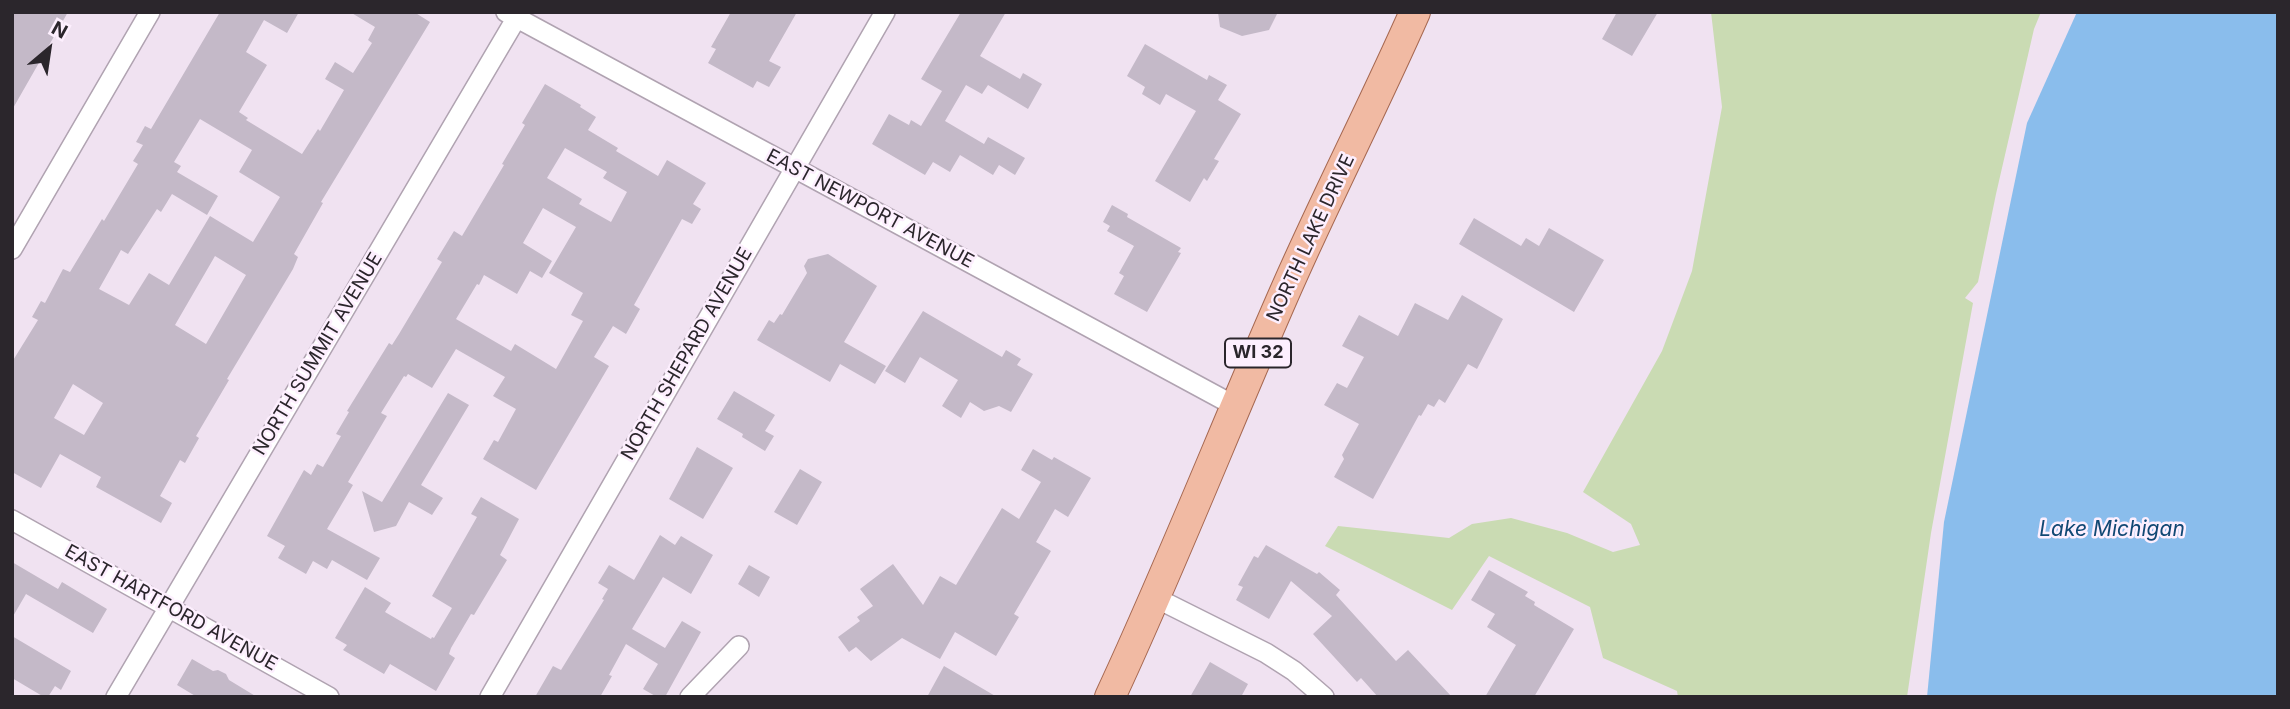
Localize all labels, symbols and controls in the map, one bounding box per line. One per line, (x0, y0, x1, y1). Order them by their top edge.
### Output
north arrow (14, 14, 84, 84)
text: N (48, 17, 71, 44)
street label: EAST NEWPORT AVENUE (762, 145, 978, 273)
street label: NORTH LAKE DRIVE (1262, 151, 1360, 325)
street label: NORTH SHEPARD AVENUE (617, 244, 757, 464)
street label: NORTH SUMMIT AVENUE (248, 249, 388, 459)
road number: WI 32 (1225, 338, 1291, 368)
water label: Lake Michigan (2039, 517, 2185, 543)
street label: EAST HARTFORD AVENUE (61, 540, 281, 676)

